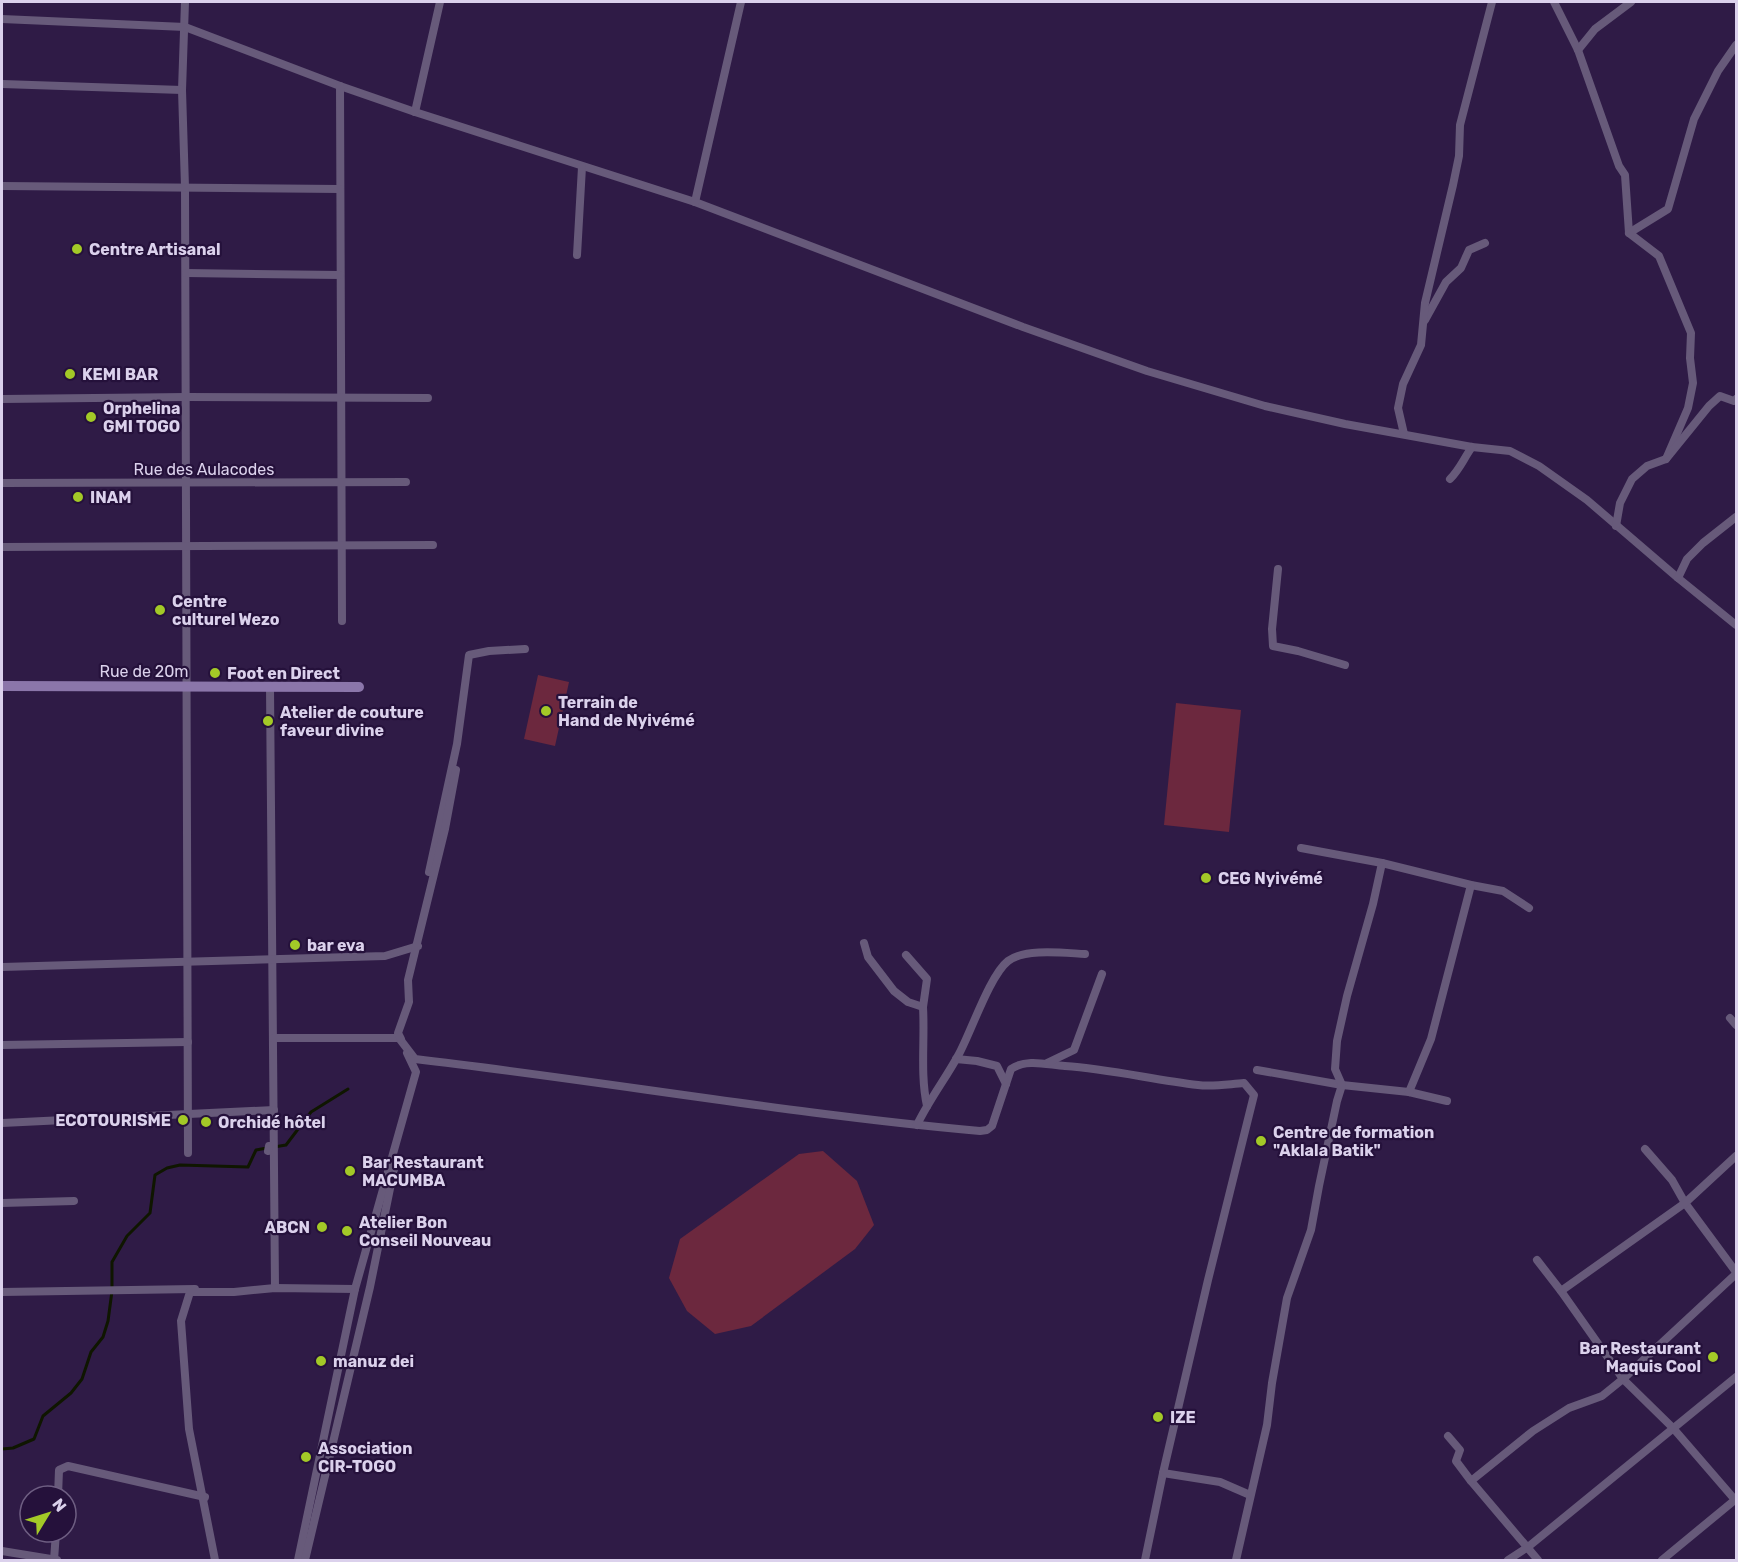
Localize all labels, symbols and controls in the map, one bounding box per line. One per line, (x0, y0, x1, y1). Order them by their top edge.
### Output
place label: Centre Artisanal (89, 240, 220, 259)
marker: Centre Artisanal (70, 242, 84, 256)
place label: KEMI BAR (82, 365, 158, 384)
marker: KEMI BAR (63, 367, 77, 381)
place label: Orphelina GMI TOGO (103, 399, 181, 436)
marker: Orphelina GMI TOGO (84, 410, 98, 424)
street label: Rue des Aulacodes (134, 460, 274, 479)
place label: INAM (90, 488, 131, 507)
marker: INAM (71, 490, 85, 504)
place label: Centre culturel Wezo (172, 592, 280, 629)
marker: Centre culturel Wezo (153, 603, 167, 617)
street label: Rue de 20m (99, 662, 189, 681)
place label: Foot en Direct (227, 664, 341, 683)
marker: Foot en Direct (208, 666, 222, 680)
place label: Terrain de Hand de Nyivémé (558, 693, 695, 730)
place label: Atelier de couture faveur divine (280, 703, 424, 740)
marker: Terrain de Hand de Nyivémé (539, 704, 553, 718)
marker: Atelier de couture faveur divine (261, 714, 275, 728)
place label: CEG Nyivémé (1218, 869, 1323, 888)
marker: CEG Nyivémé (1199, 871, 1213, 885)
place label: bar eva (307, 936, 365, 955)
marker: bar eva (288, 938, 302, 952)
place label: ECOTOURISME (55, 1111, 171, 1130)
marker: ECOTOURISME (176, 1113, 190, 1127)
place label: Orchidé hôtel (218, 1113, 326, 1132)
marker: Orchidé hôtel (199, 1115, 213, 1129)
place label: Centre de formation "Aklala Batik" (1273, 1123, 1434, 1160)
marker: Centre de formation "Aklala Batik" (1254, 1134, 1268, 1148)
place label: Bar Restaurant MACUMBA (362, 1153, 484, 1190)
marker: Bar Restaurant MACUMBA (343, 1164, 357, 1178)
place label: Atelier Bon Conseil Nouveau (359, 1213, 491, 1250)
place label: ABCN (265, 1218, 310, 1237)
marker: ABCN (315, 1220, 329, 1234)
marker: Atelier Bon Conseil Nouveau (340, 1224, 354, 1238)
place label: Bar Restaurant Maquis Cool (1579, 1339, 1702, 1376)
marker: Bar Restaurant Maquis Cool (1706, 1350, 1720, 1364)
place label: manuz dei (333, 1352, 414, 1371)
marker: manuz dei (314, 1354, 328, 1368)
place label: IZE (1170, 1408, 1196, 1427)
marker: IZE (1151, 1410, 1165, 1424)
place label: Association CIR-TOGO (318, 1439, 412, 1476)
marker: Association CIR-TOGO (299, 1450, 313, 1464)
north arrow (18, 1484, 78, 1544)
text: N (48, 1495, 70, 1515)

